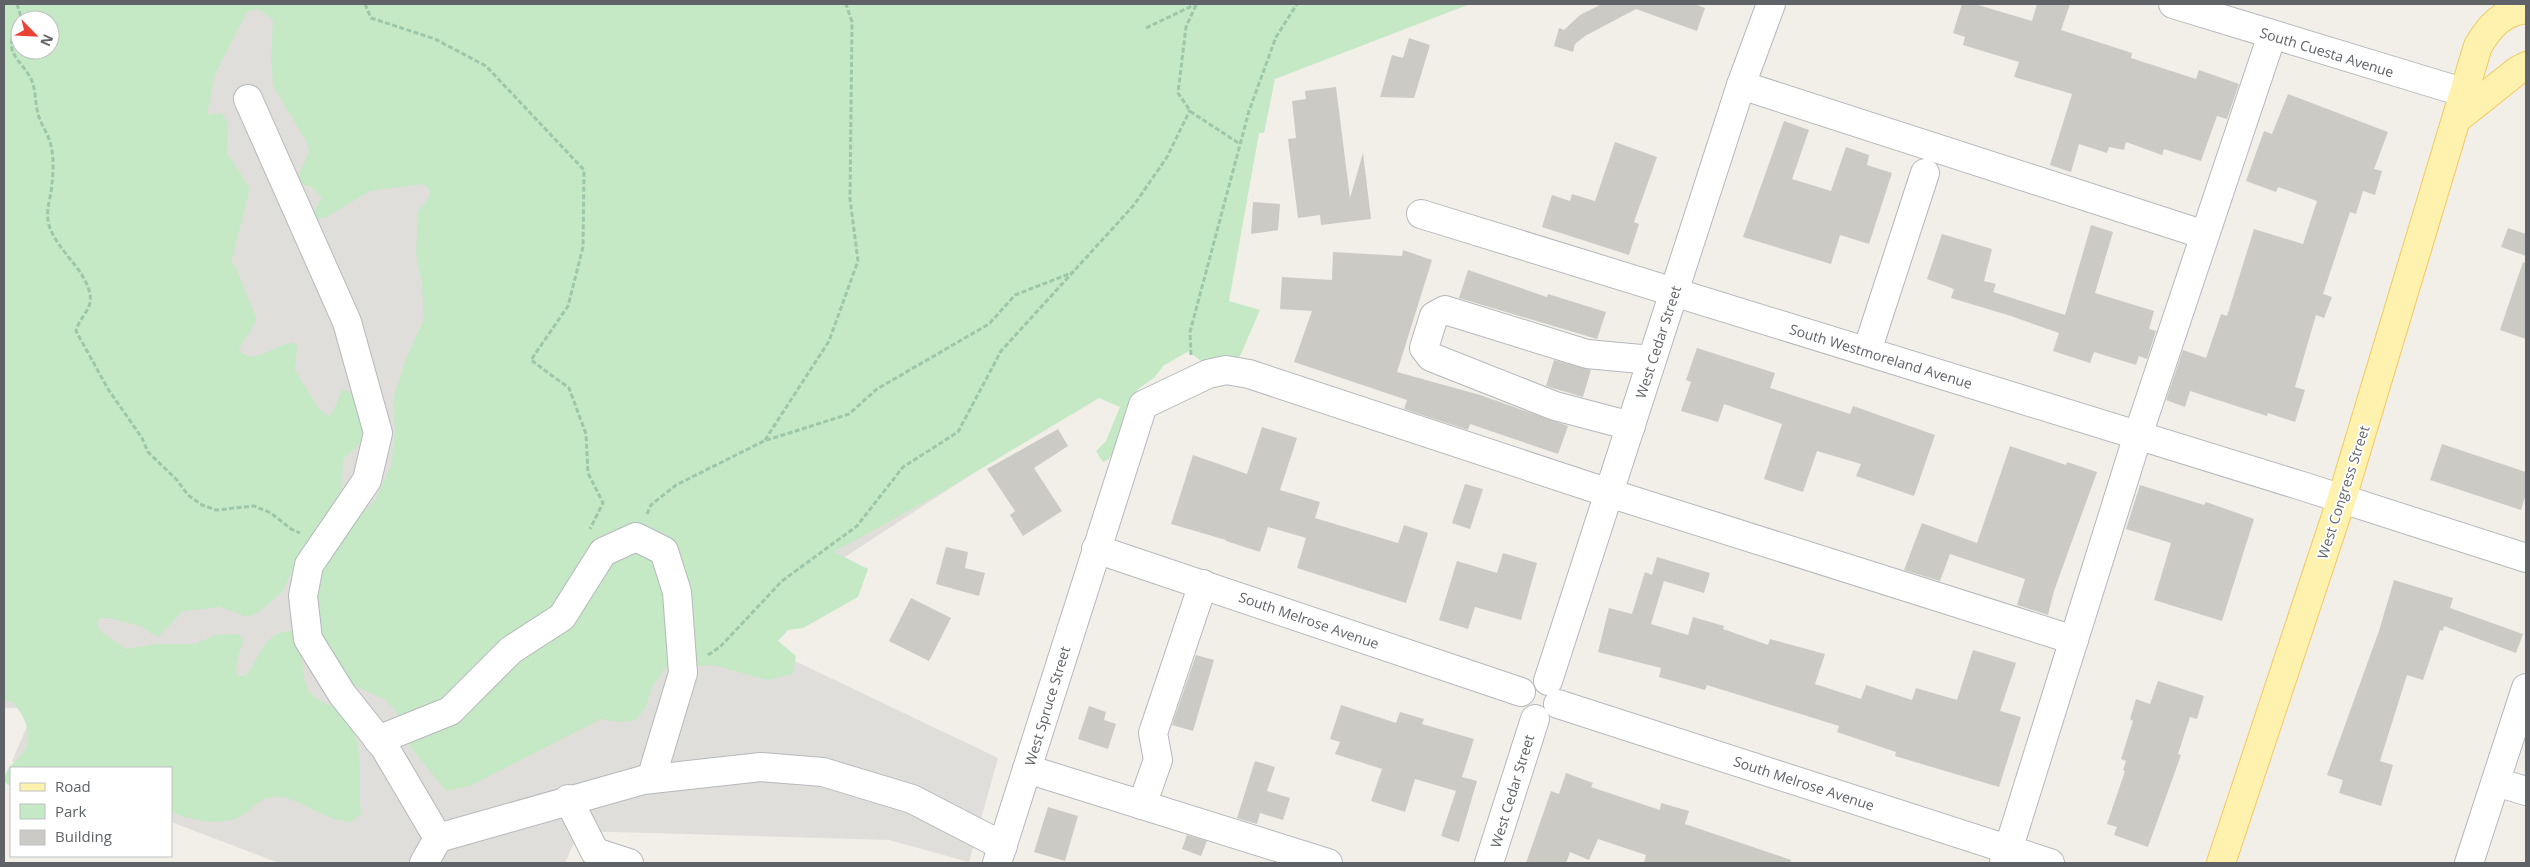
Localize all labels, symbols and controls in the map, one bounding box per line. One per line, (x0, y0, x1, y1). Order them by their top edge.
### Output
north arrow (10, 10, 60, 60)
street label: South Cuesta Avenue (2258, 23, 2396, 81)
text: N (36, 31, 58, 50)
street label: West Cedar Street (1631, 283, 1685, 401)
street label: South Westmoreland Avenue (1787, 319, 1975, 393)
street label: West Congress Street (2312, 423, 2374, 561)
street label: South Melrose Avenue (1236, 587, 1382, 653)
street label: West Spruce Street (1020, 644, 1074, 768)
street label: West Cedar Street (1486, 732, 1538, 850)
street label: South Melrose Avenue (1731, 751, 1877, 815)
legend (10, 767, 172, 857)
text: Road (55, 776, 91, 796)
text: Park (55, 801, 86, 821)
text: Building (55, 826, 112, 846)

